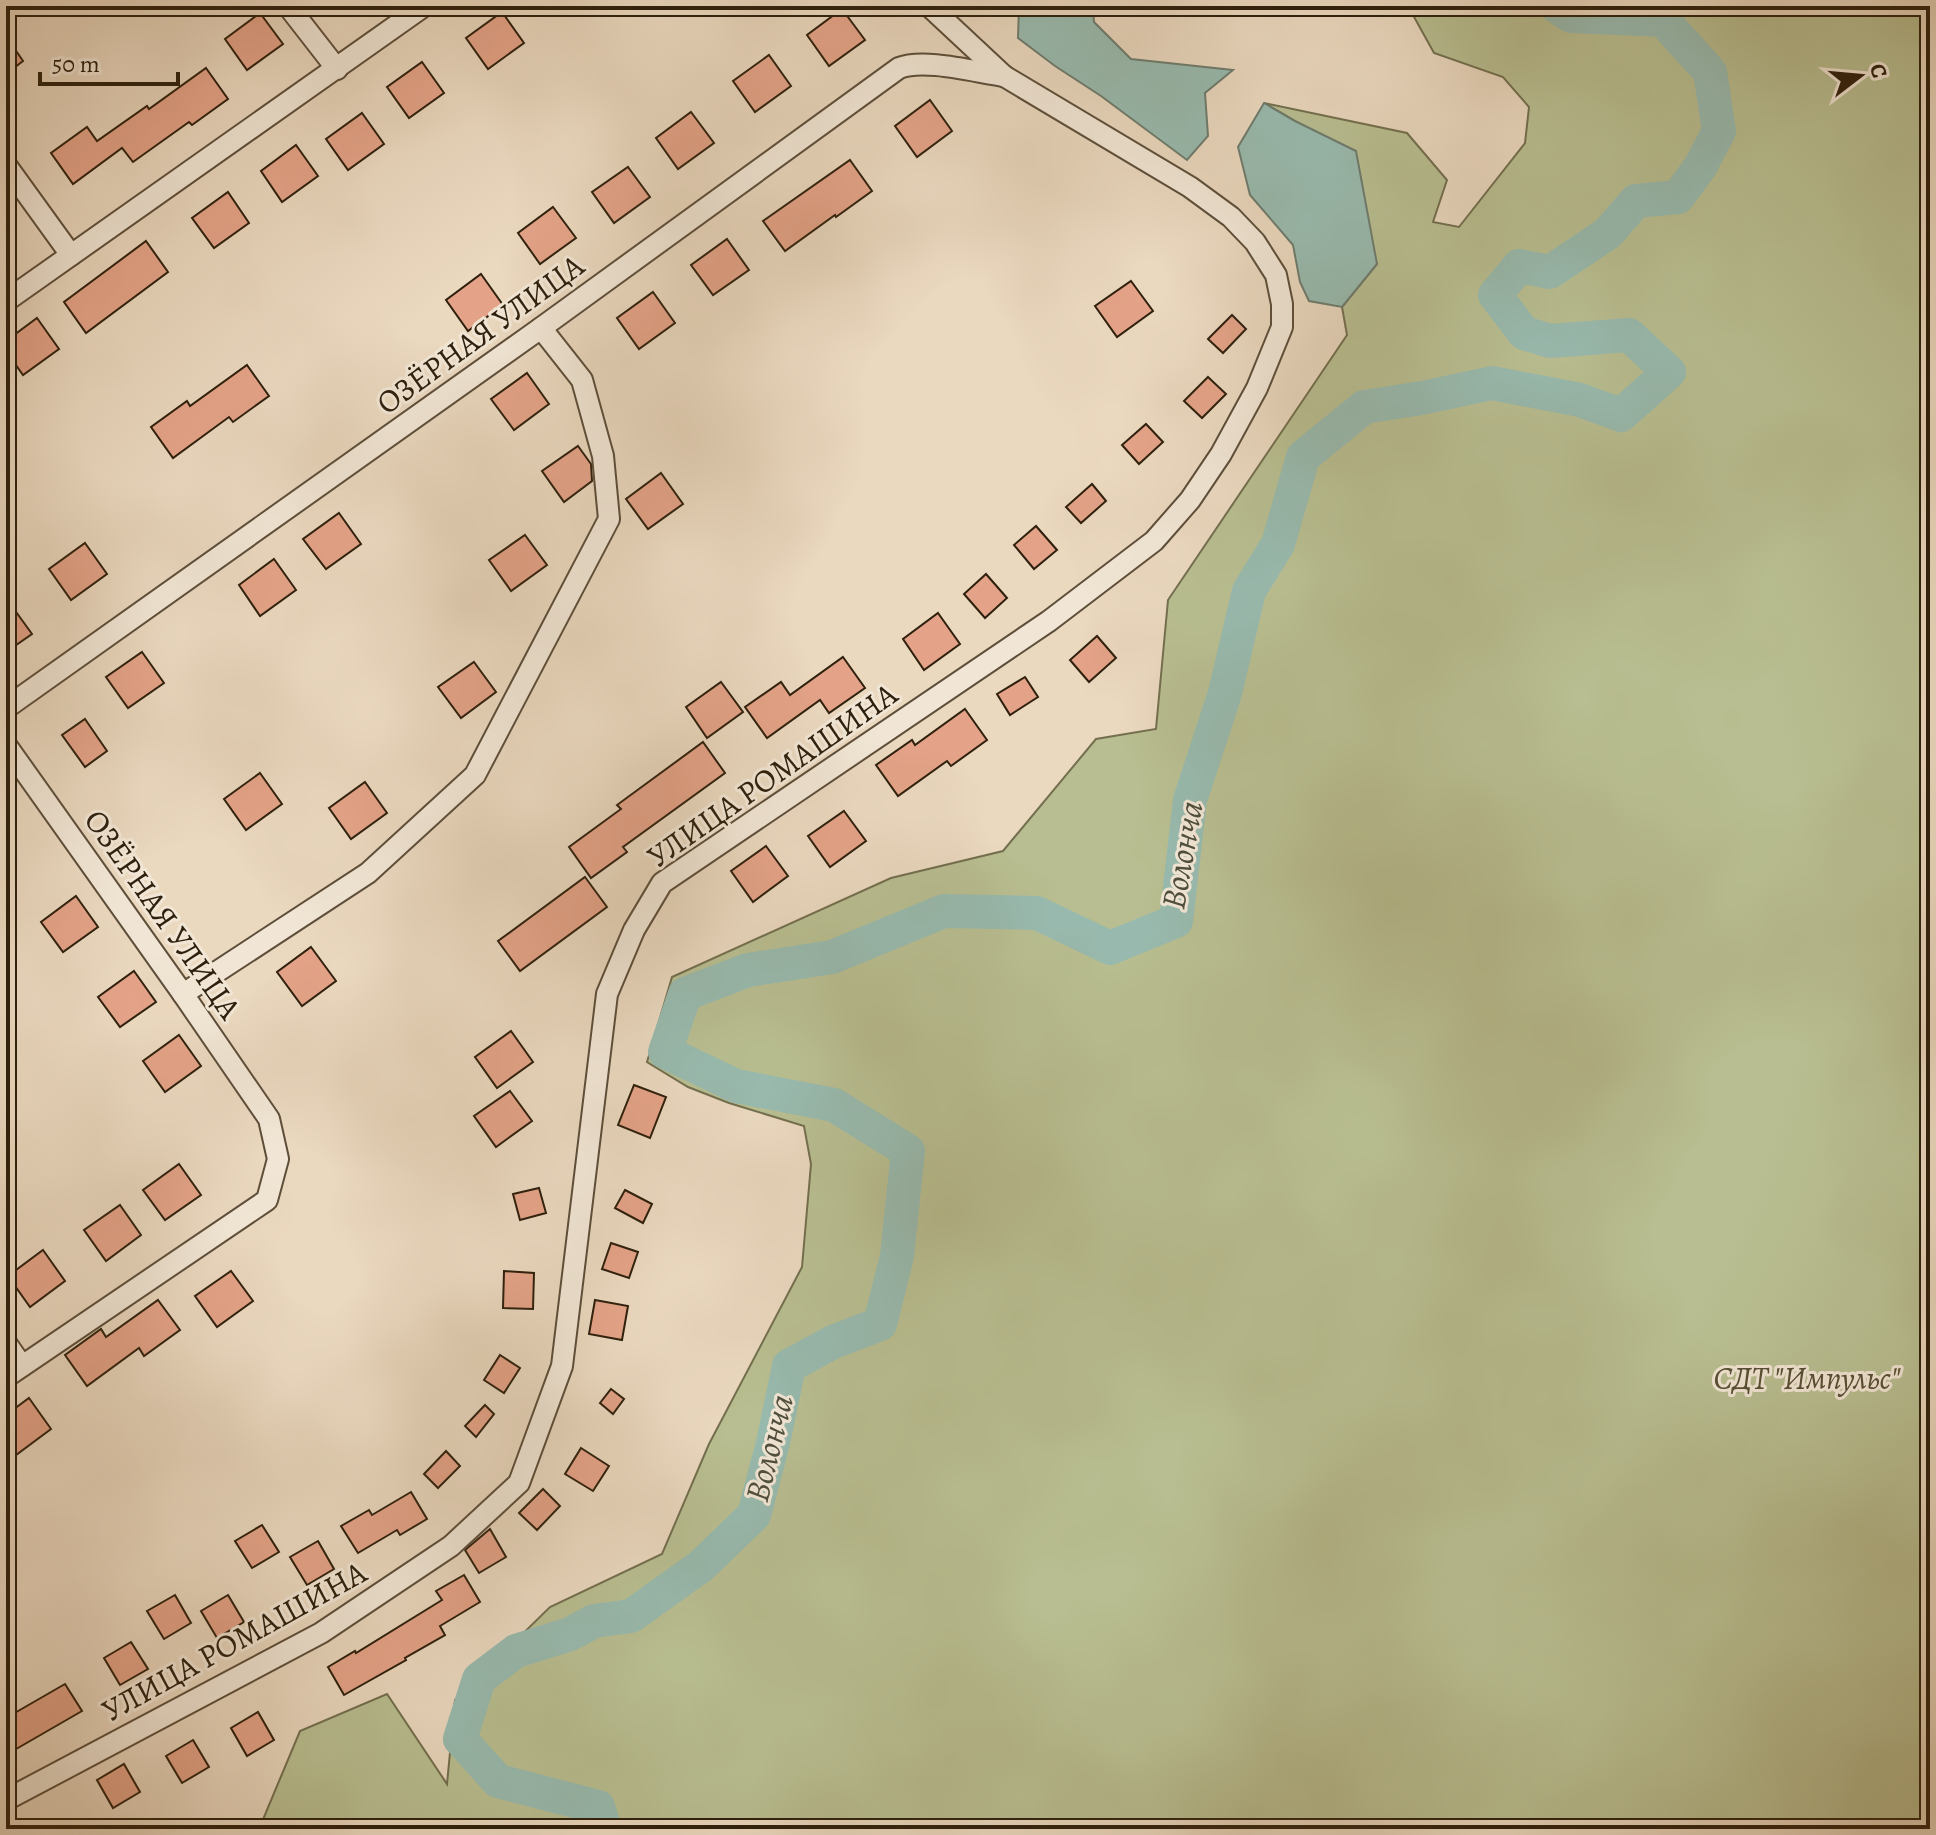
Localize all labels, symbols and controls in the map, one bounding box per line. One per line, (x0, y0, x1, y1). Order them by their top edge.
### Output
scale bar (40, 36, 178, 86)
north arrow (1820, 36, 1900, 116)
text: 50 m (52, 48, 100, 80)
text: С (1862, 60, 1895, 81)
street label: ОЗЁРНАЯ УЛИЦА (367, 243, 594, 424)
street label: УЛИЦА РОМАШИНА (638, 671, 907, 878)
water label: Волонча (1149, 797, 1215, 913)
street label: ОЗЁРНАЯ УЛИЦА (74, 800, 253, 1029)
park label: СДТ "Импульс" (1714, 1356, 1901, 1400)
water label: Волонча (733, 1389, 805, 1507)
street label: УЛИЦА РОМАШИНА (94, 1549, 375, 1732)

